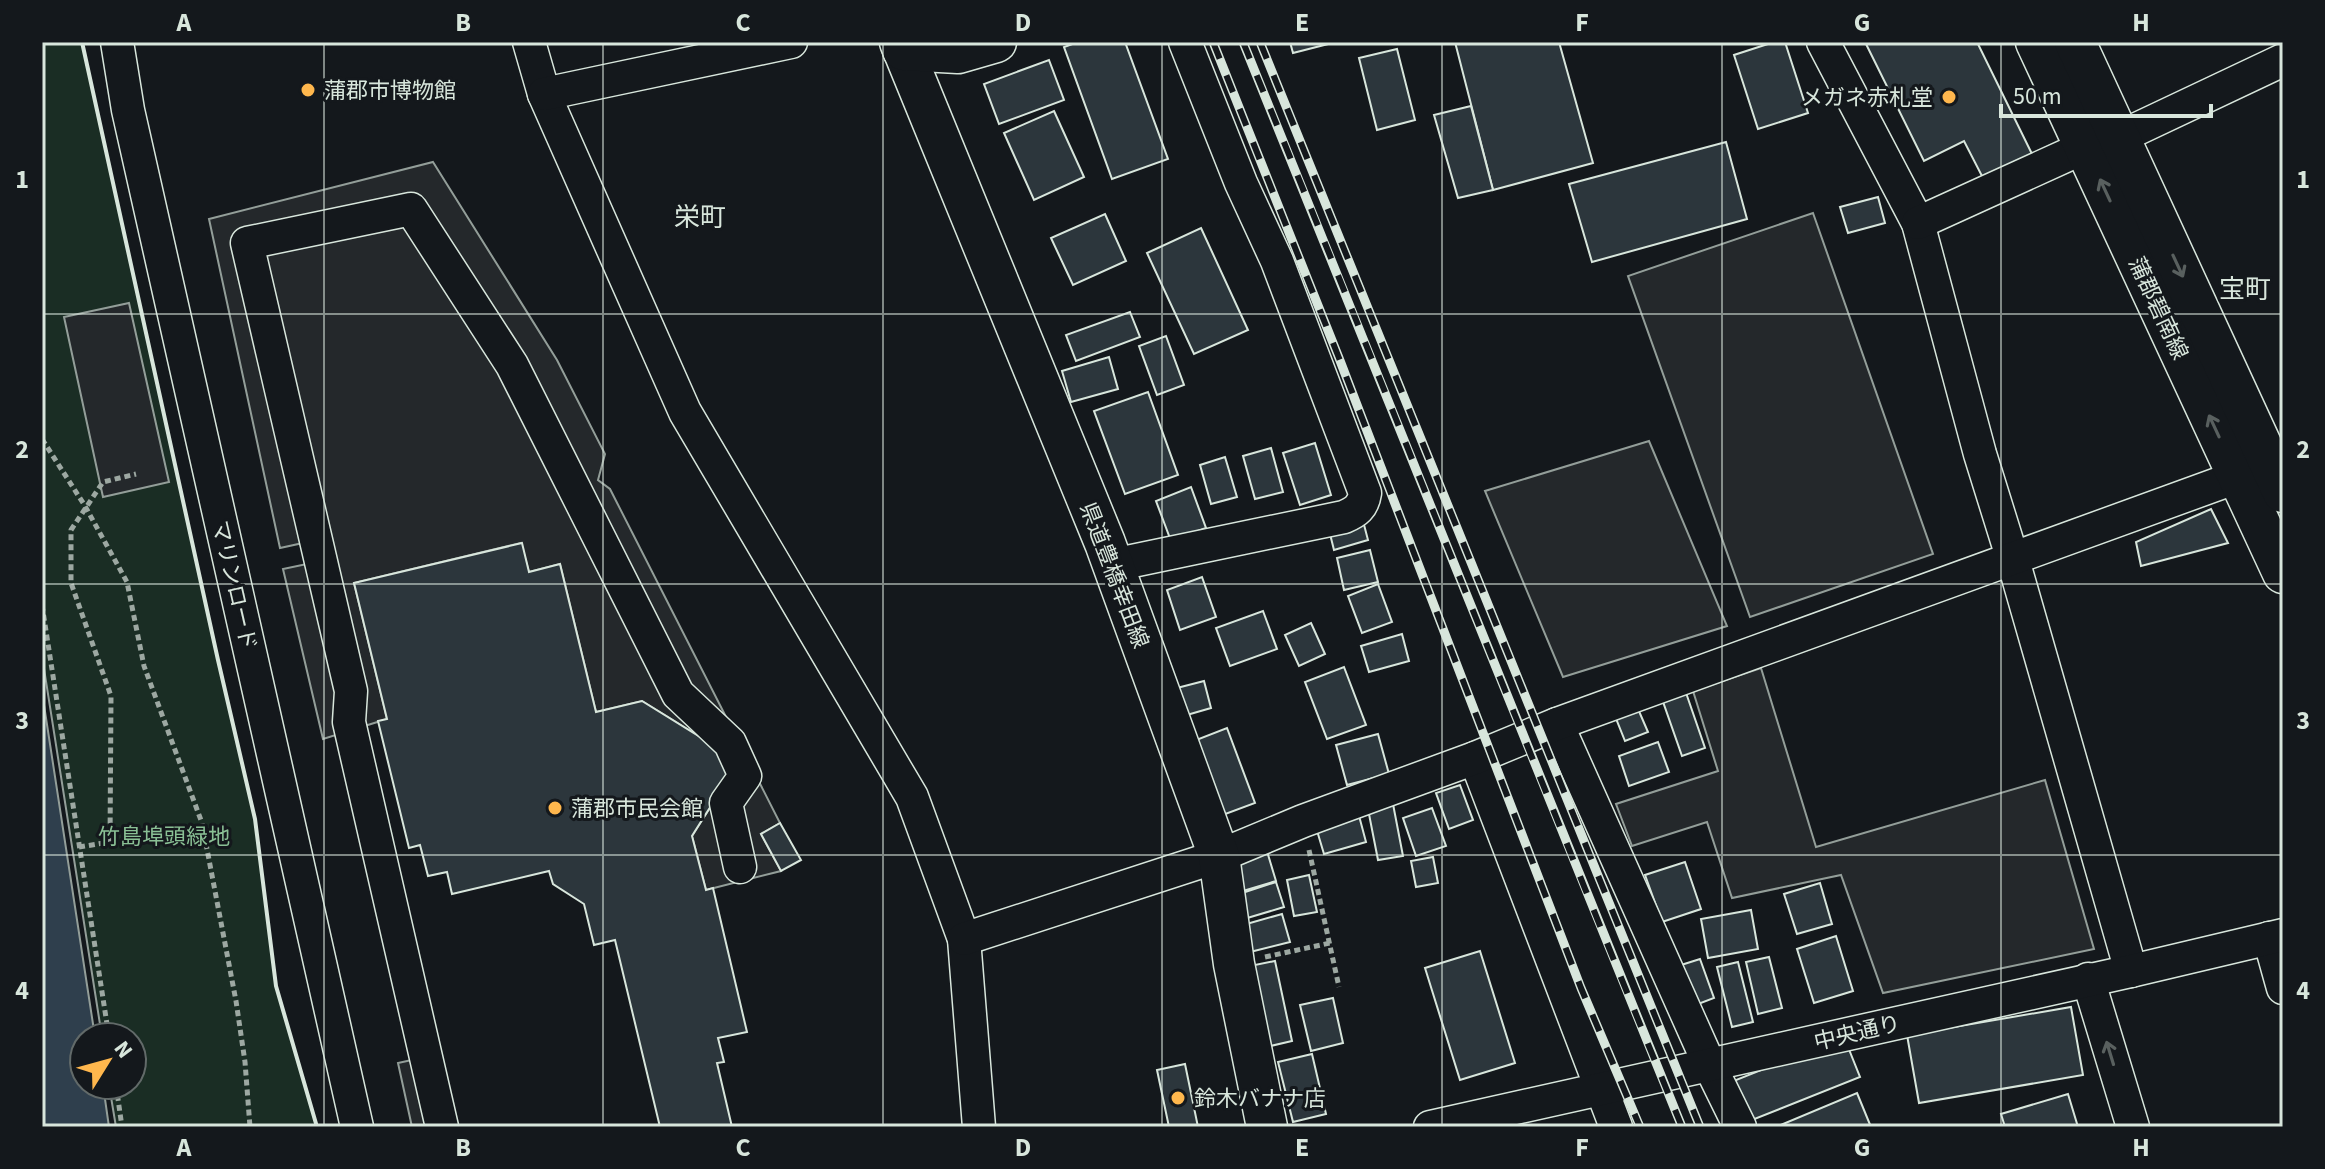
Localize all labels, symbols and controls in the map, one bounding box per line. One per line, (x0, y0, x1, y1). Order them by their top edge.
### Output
text: A (176, 4, 193, 41)
text: B (455, 4, 471, 41)
text: C (735, 4, 751, 41)
text: D (1015, 4, 1031, 41)
text: E (1295, 4, 1309, 41)
text: F (1575, 4, 1589, 41)
text: G (1854, 4, 1870, 41)
text: H (2132, 4, 2150, 41)
scale bar (2001, 68, 2211, 118)
place label: 蒲郡市博物館 (324, 75, 456, 107)
text: 50 m (2013, 79, 2062, 114)
marker: 蒲郡市博物館 (299, 81, 317, 99)
place label: メガネ赤札堂 (1801, 82, 1933, 114)
marker: メガネ赤札堂 (1940, 88, 1958, 106)
text: 1 (15, 161, 29, 198)
text: 1 (2296, 161, 2310, 198)
one-way arrow (2097, 179, 2112, 203)
district label: 栄町 (674, 199, 726, 236)
street label: 蒲郡碧南線 (2120, 252, 2196, 365)
one-way arrow (2171, 253, 2186, 277)
district label: 宝町 (2219, 271, 2271, 308)
one-way arrow (2206, 415, 2221, 439)
text: 2 (15, 431, 29, 468)
text: 2 (2296, 431, 2310, 468)
street label: 県道豊橋幸田線 (1072, 498, 1157, 653)
street label: マリンロード (204, 517, 264, 653)
text: 3 (15, 702, 29, 739)
text: 3 (2296, 702, 2310, 739)
place label: 蒲郡市民会館 (571, 793, 703, 825)
marker: 蒲郡市民会館 (546, 799, 564, 817)
park label: 竹島埠頭緑地 (98, 821, 230, 853)
text: 4 (15, 972, 29, 1009)
text: 4 (2296, 972, 2310, 1009)
street label: 中央通り (1811, 1007, 1904, 1058)
north arrow (68, 1021, 148, 1101)
text: N (106, 1034, 140, 1065)
one-way arrow (2102, 1041, 2117, 1067)
place label: 鈴木バナナ店 (1194, 1083, 1326, 1115)
marker: 鈴木バナナ店 (1169, 1089, 1187, 1107)
text: A (176, 1129, 193, 1166)
text: B (455, 1129, 471, 1166)
text: C (735, 1129, 751, 1166)
text: D (1015, 1129, 1031, 1166)
text: E (1295, 1129, 1309, 1166)
text: F (1575, 1129, 1589, 1166)
text: G (1854, 1129, 1870, 1166)
text: H (2132, 1129, 2150, 1166)

